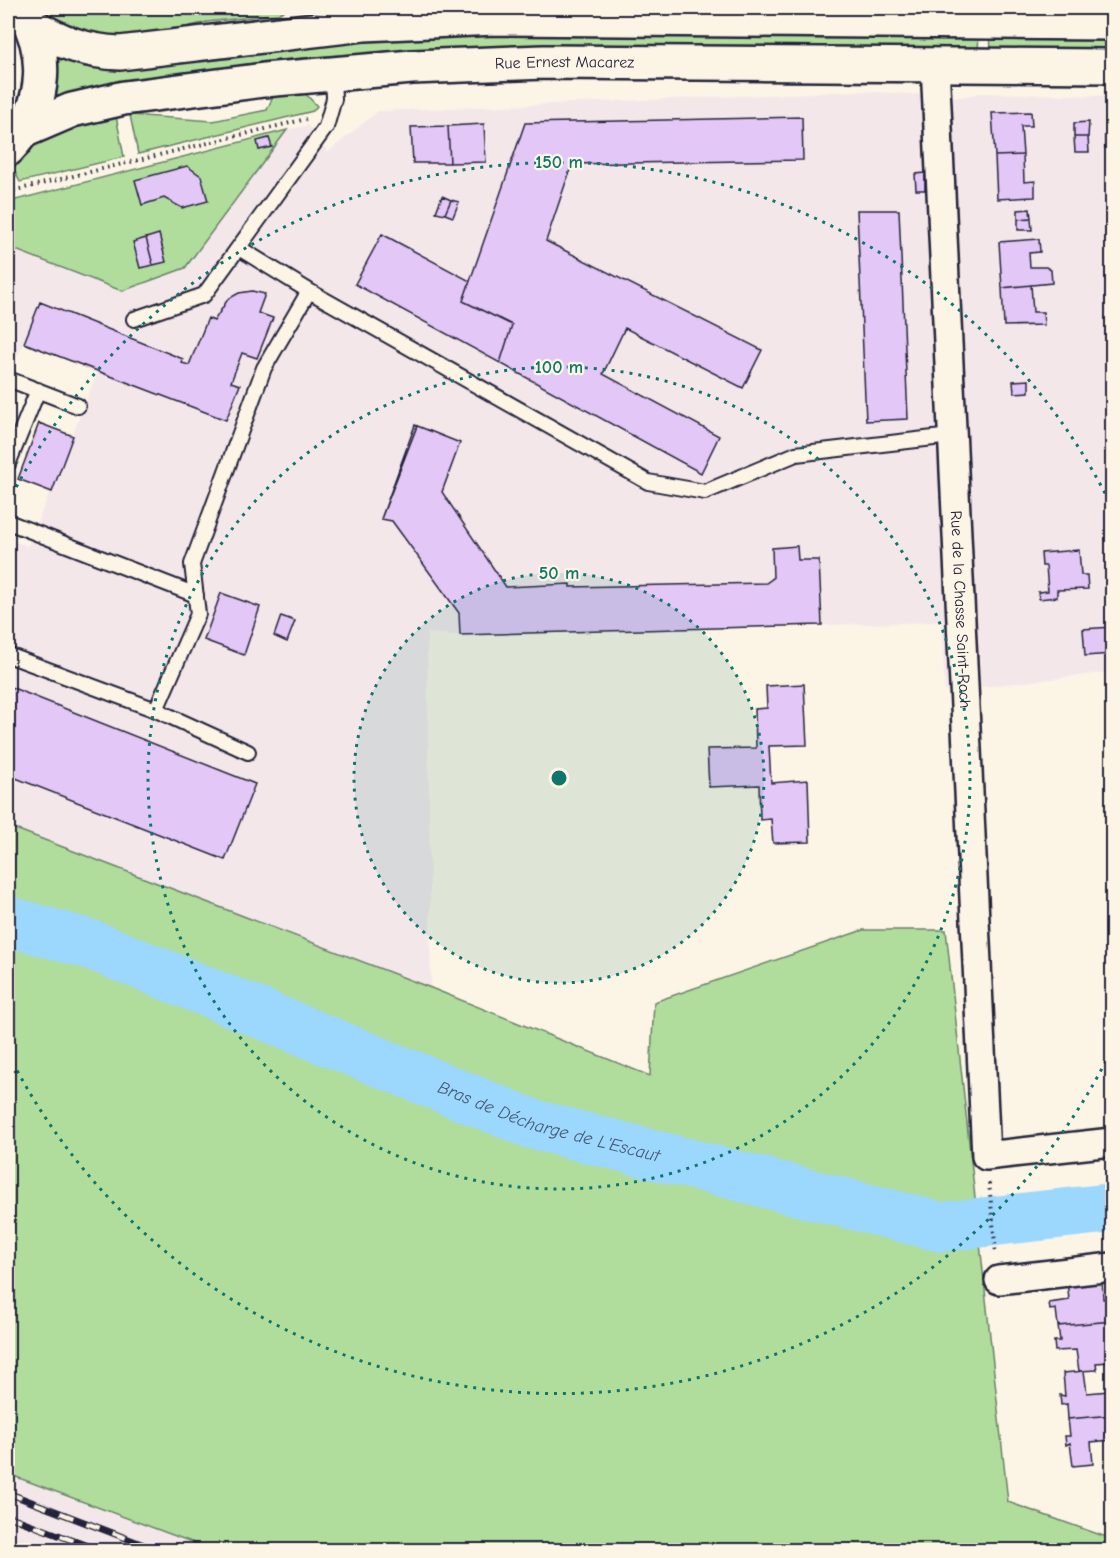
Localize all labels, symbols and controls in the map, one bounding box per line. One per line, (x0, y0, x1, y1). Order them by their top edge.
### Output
street label: Rue Ernest Macarez (495, 53, 634, 73)
text: 150 m (535, 152, 583, 173)
text: 100 m (535, 357, 583, 378)
street label: Rue de la Chasse Saint-Roch (947, 510, 974, 709)
text: 50 m (539, 563, 579, 584)
centre of rings (549, 768, 569, 788)
water label: Bras de Décharge de L'Escaut (435, 1076, 664, 1167)

